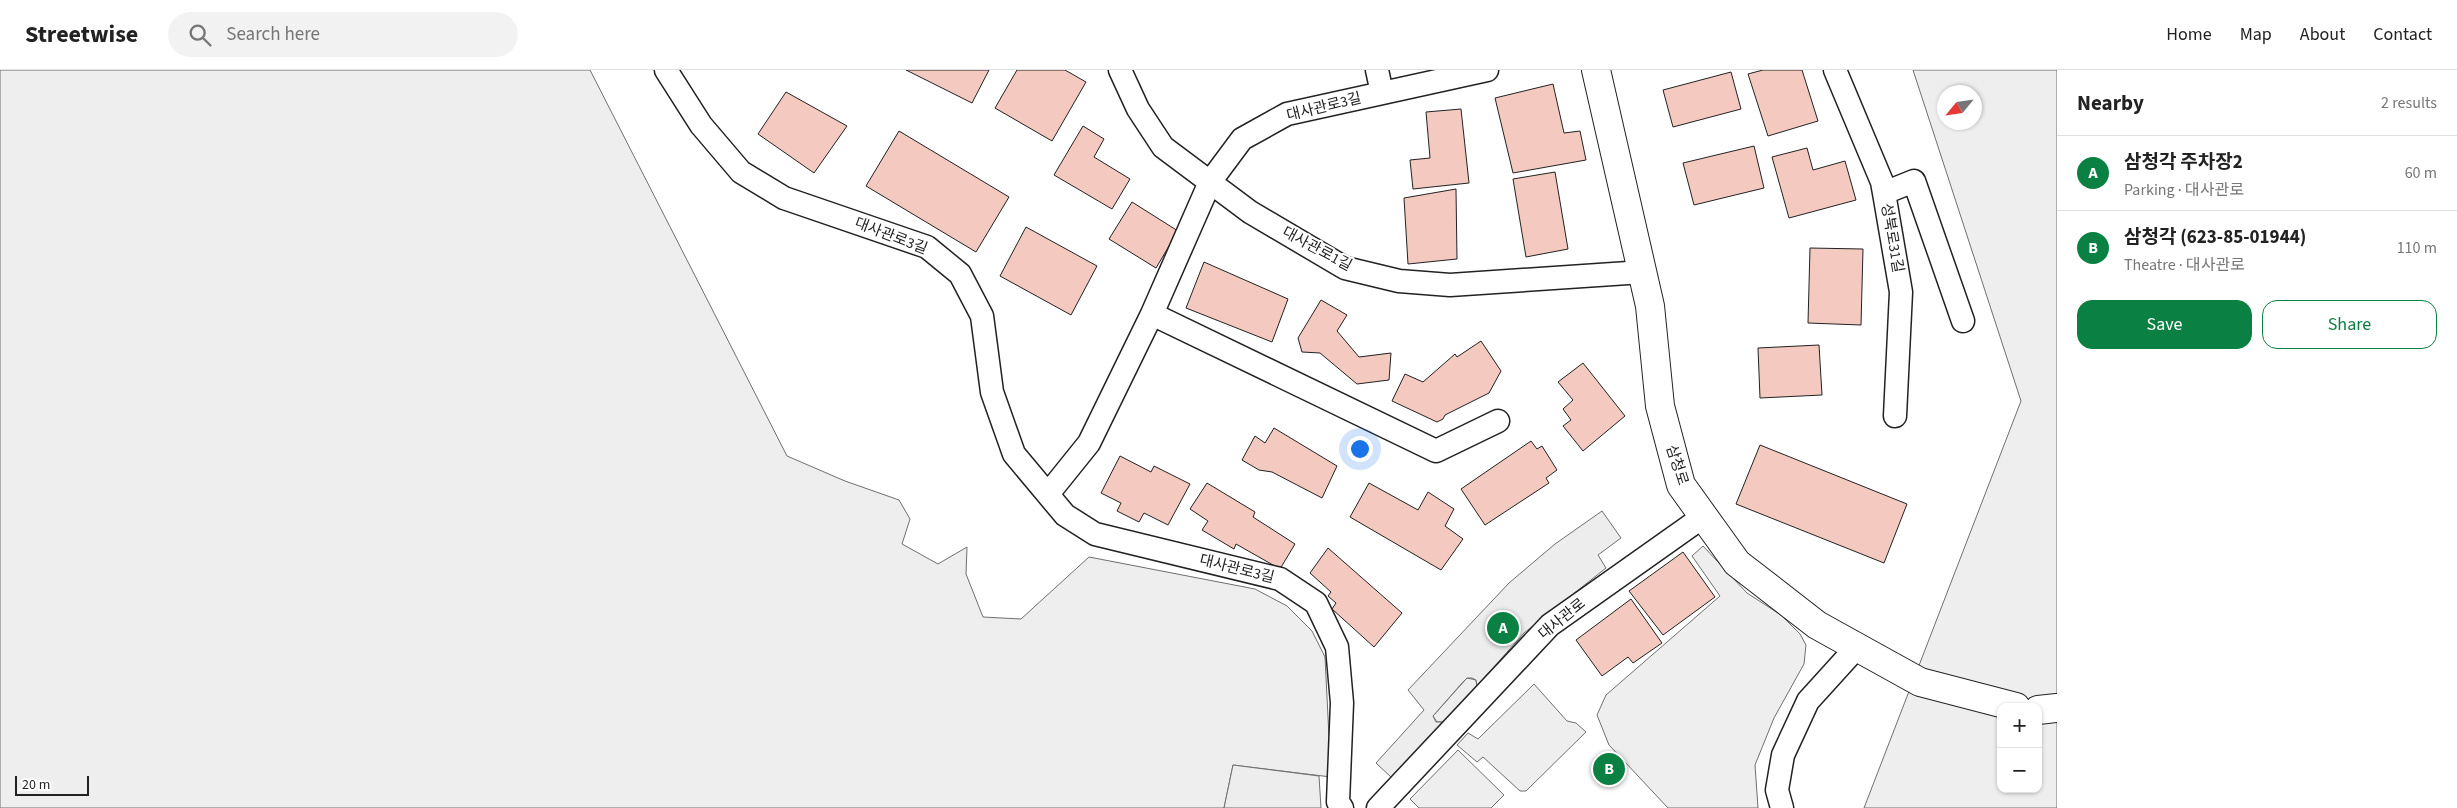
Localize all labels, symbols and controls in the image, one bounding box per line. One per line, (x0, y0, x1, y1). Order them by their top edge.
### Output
search box (168, 12, 518, 57)
text: Streetwise (25, 17, 138, 52)
icon: search (186, 21, 214, 49)
text: Search here (226, 21, 320, 48)
text: Home (2166, 22, 2212, 47)
text: Map (2240, 22, 2272, 47)
text: About (2300, 22, 2345, 47)
text: Contact (2373, 22, 2432, 47)
north arrow (1937, 85, 1982, 130)
street label: 대사관로3길 (1284, 88, 1364, 126)
text: Nearby (2077, 88, 2144, 118)
text: 2 results (2381, 92, 2437, 114)
text: 삼청각 주차장2 (2124, 149, 2243, 176)
text: A (2088, 162, 2098, 184)
text: 60 m (2405, 162, 2437, 184)
text: Parking · 대사관로 (2124, 179, 2244, 201)
street label: 성북로31길 (1876, 202, 1908, 274)
street label: 대사관로3길 (852, 212, 930, 260)
street label: 대사관로1길 (1278, 222, 1356, 276)
text: 삼청각 (623-85-01944) (2124, 224, 2306, 251)
text: B (2088, 237, 2098, 259)
text: 110 m (2397, 237, 2437, 259)
text: Theatre · 대사관로 (2124, 254, 2245, 276)
button: Save (2077, 300, 2252, 349)
button: Share (2262, 300, 2437, 349)
your location (1347, 436, 1373, 462)
street label: 삼청로 (1661, 442, 1693, 488)
street label: 대사관로3길 (1197, 550, 1277, 588)
street label: 대사관로 (1534, 593, 1590, 645)
pin: A (1487, 609, 1519, 647)
map controls (1997, 703, 2042, 793)
button: + (1997, 703, 2042, 748)
button: − (1997, 748, 2042, 793)
pin: B (1593, 750, 1625, 788)
scale bar (15, 773, 89, 796)
text: 20 m (22, 775, 50, 795)

